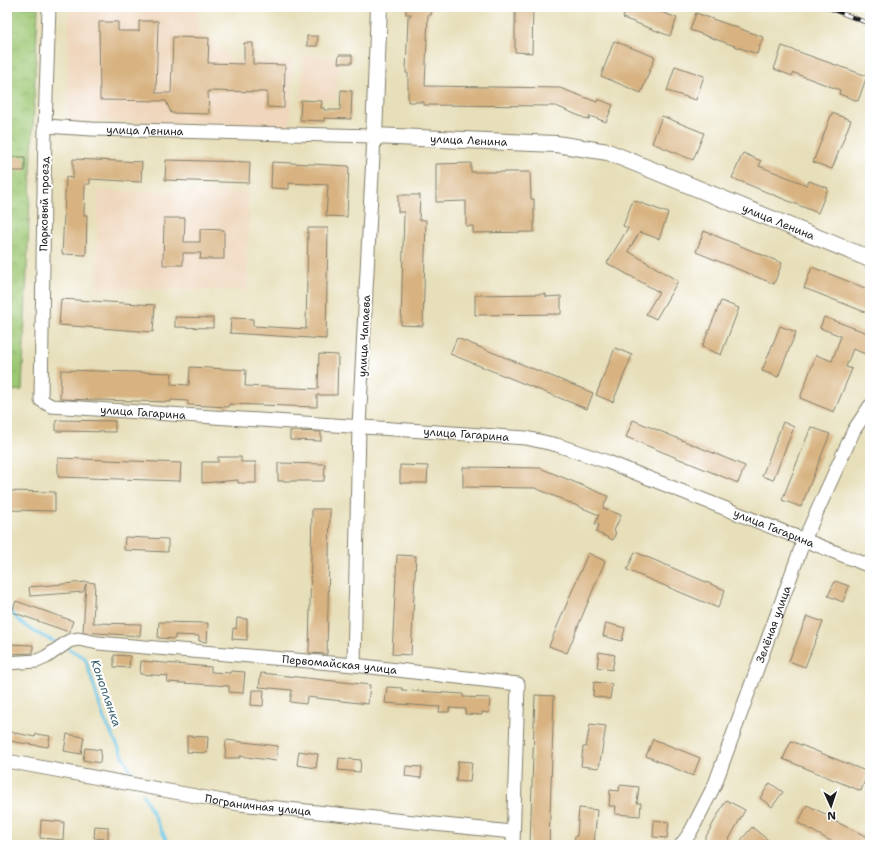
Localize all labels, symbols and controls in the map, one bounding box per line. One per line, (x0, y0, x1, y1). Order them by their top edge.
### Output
street label: улица Ленина (106, 122, 184, 139)
street label: улица Ленина (430, 131, 508, 150)
street label: Парковый проезд (36, 156, 53, 252)
street label: улица Ленина (740, 201, 817, 244)
street label: улица Чапаева (355, 294, 374, 377)
street label: улица Гагарина (100, 402, 186, 423)
street label: улица Гагарина (423, 424, 510, 445)
street label: улица Гагарина (731, 506, 817, 551)
street label: Зелёная улица (753, 584, 795, 665)
street label: Первомайская улица (281, 652, 398, 678)
water label: Коноплянка (87, 657, 125, 729)
north arrow (811, 786, 851, 826)
street label: Пограничная улица (204, 791, 312, 819)
text: N (826, 808, 836, 823)

